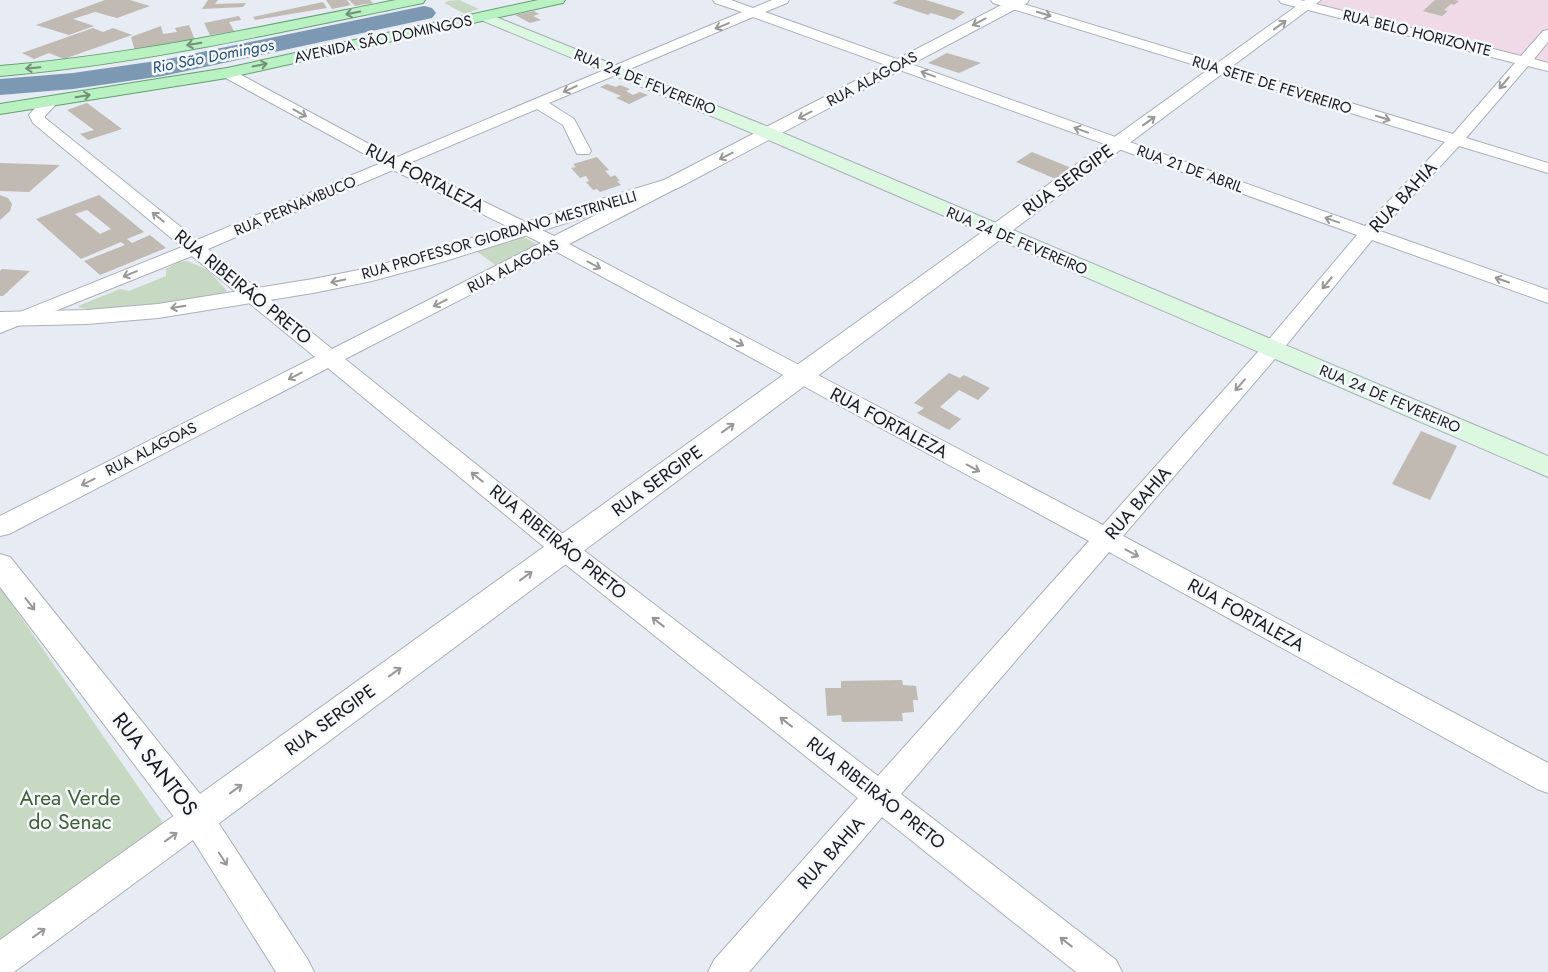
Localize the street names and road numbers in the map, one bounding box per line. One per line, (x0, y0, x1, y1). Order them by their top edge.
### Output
street label: RUA BELO HORIZONTE (1340, 4, 1494, 62)
street label: AVENIDA SÃO DOMINGOS (292, 9, 474, 69)
street label: RUA 24 DE FEVEREIRO (571, 43, 719, 121)
street label: RUA ALAGOAS (823, 46, 921, 112)
street label: RUA SETE DE FEVEREIRO (1190, 50, 1355, 120)
street label: RUA FORTALEZA (361, 137, 489, 219)
street label: RUA SERGIPE (1017, 138, 1119, 222)
street label: RUA 21 DE ABRIL (1134, 140, 1247, 199)
street label: RUA BAHIA (1363, 155, 1443, 239)
street label: RUA PERNAMBUCO (231, 170, 360, 242)
street label: RUA PROFESSOR GIORDANO MESTRINELLI (359, 185, 639, 285)
street label: RUA 24 DE FEVEREIRO (943, 201, 1091, 281)
street label: RUA RIBEIRÃO PRETO (169, 223, 317, 351)
street label: RUA ALAGOAS (464, 234, 562, 298)
street label: RUA 24 DE FEVEREIRO (1316, 359, 1464, 439)
street label: RUA FORTALEZA (825, 381, 953, 465)
street label: RUA ALAGOAS (102, 417, 200, 481)
street label: RUA SERGIPE (606, 439, 708, 523)
street label: RUA BAHIA (1099, 461, 1177, 545)
street label: RUA RIBEIRÃO PRETO (484, 478, 632, 606)
street label: RUA FORTALEZA (1183, 572, 1309, 658)
street label: RUA SERGIPE (279, 678, 381, 762)
street label: RUA SANTOS (105, 706, 205, 822)
street label: RUA RIBEIRÃO PRETO (801, 730, 951, 856)
street label: RUA BAHIA (791, 811, 871, 895)

